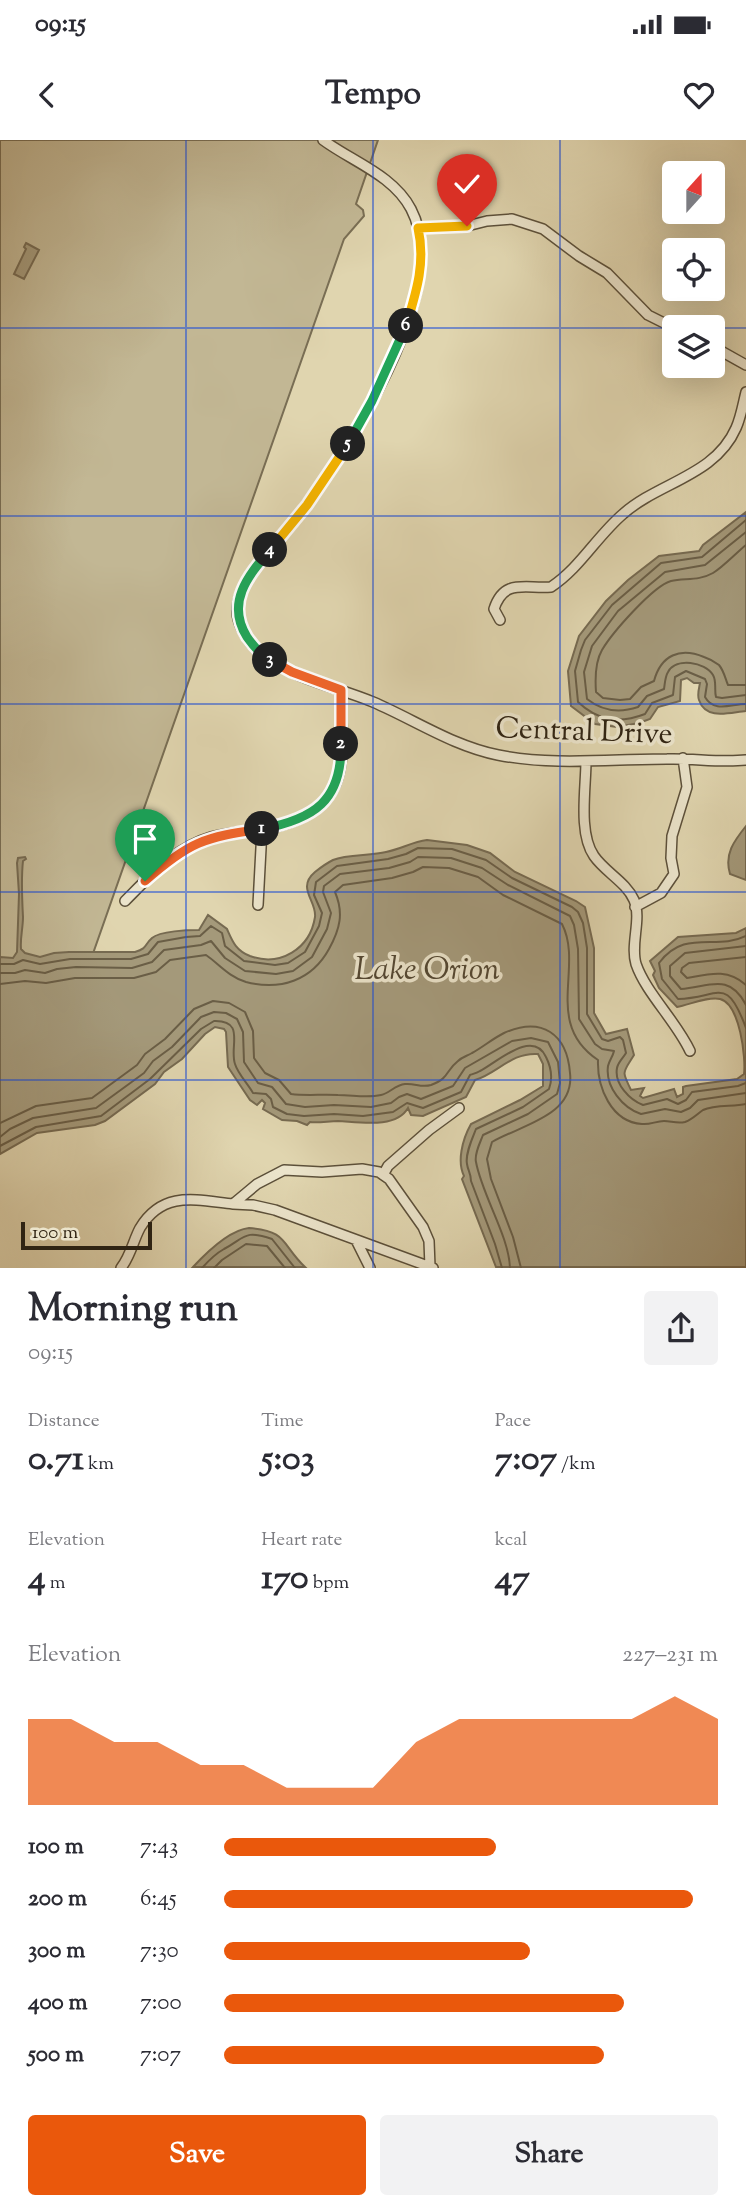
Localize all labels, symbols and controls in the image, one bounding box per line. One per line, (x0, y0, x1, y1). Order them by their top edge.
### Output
text: 09:15 (35, 6, 86, 43)
text: Tempo (325, 72, 421, 118)
icon: back (28, 76, 66, 114)
icon: heart (680, 76, 718, 114)
pin (437, 154, 497, 226)
north arrow (662, 161, 724, 224)
map controls (662, 161, 725, 378)
icon: check (448, 165, 486, 203)
button: locate (662, 238, 725, 301)
pin: 6 (388, 308, 424, 344)
text: 6 (401, 312, 410, 339)
button: layers (662, 315, 725, 378)
pin: 5 (330, 426, 366, 462)
text: 5 (344, 430, 351, 457)
pin: 4 (252, 532, 288, 568)
text: 4 (265, 536, 274, 563)
pin: 3 (252, 643, 288, 678)
text: 3 (266, 646, 273, 673)
street label: Central Drive (495, 708, 673, 757)
pin: 2 (324, 726, 358, 762)
text: 2 (336, 730, 345, 757)
pin (115, 809, 175, 881)
pin: 1 (244, 812, 280, 846)
text: 1 (258, 815, 265, 842)
icon: arrive (126, 820, 164, 858)
water label: Lake Orion (354, 948, 500, 994)
scale bar (21, 1218, 152, 1250)
text: 100 m (32, 1220, 78, 1247)
text: Morning run (28, 1284, 238, 1338)
button: share (644, 1291, 718, 1365)
text: 09:15 (28, 1337, 73, 1370)
text: Distance (28, 1408, 100, 1435)
text: Time (261, 1408, 304, 1435)
text: Pace (495, 1408, 531, 1435)
text: 0.71 (28, 1435, 84, 1486)
text: 5:03 (261, 1435, 315, 1486)
text: 7:07 (495, 1435, 557, 1486)
text: km (84, 1451, 114, 1478)
text: /km (557, 1451, 595, 1478)
text: Elevation (28, 1527, 105, 1554)
text: Heart rate (261, 1527, 342, 1554)
text: kcal (495, 1527, 527, 1554)
text: 4 (28, 1554, 46, 1605)
text: 170 (261, 1554, 309, 1605)
text: 47 (495, 1554, 530, 1605)
text: m (46, 1570, 65, 1597)
text: bpm (309, 1570, 349, 1597)
text: Elevation (28, 1639, 121, 1672)
text: 227–231 m (622, 1639, 718, 1672)
text: 100 m (28, 1831, 84, 1864)
text: 7:43 (140, 1831, 178, 1864)
text: 200 m (28, 1883, 87, 1916)
text: 6:45 (140, 1883, 177, 1916)
text: 300 m (28, 1935, 85, 1968)
text: 7:30 (140, 1935, 179, 1968)
text: 400 m (28, 1987, 88, 2020)
text: 7:00 (140, 1987, 182, 2020)
text: 500 m (28, 2039, 84, 2072)
text: 7:07 (140, 2039, 181, 2072)
button: Save (28, 2115, 366, 2195)
button: Share (380, 2115, 718, 2195)

